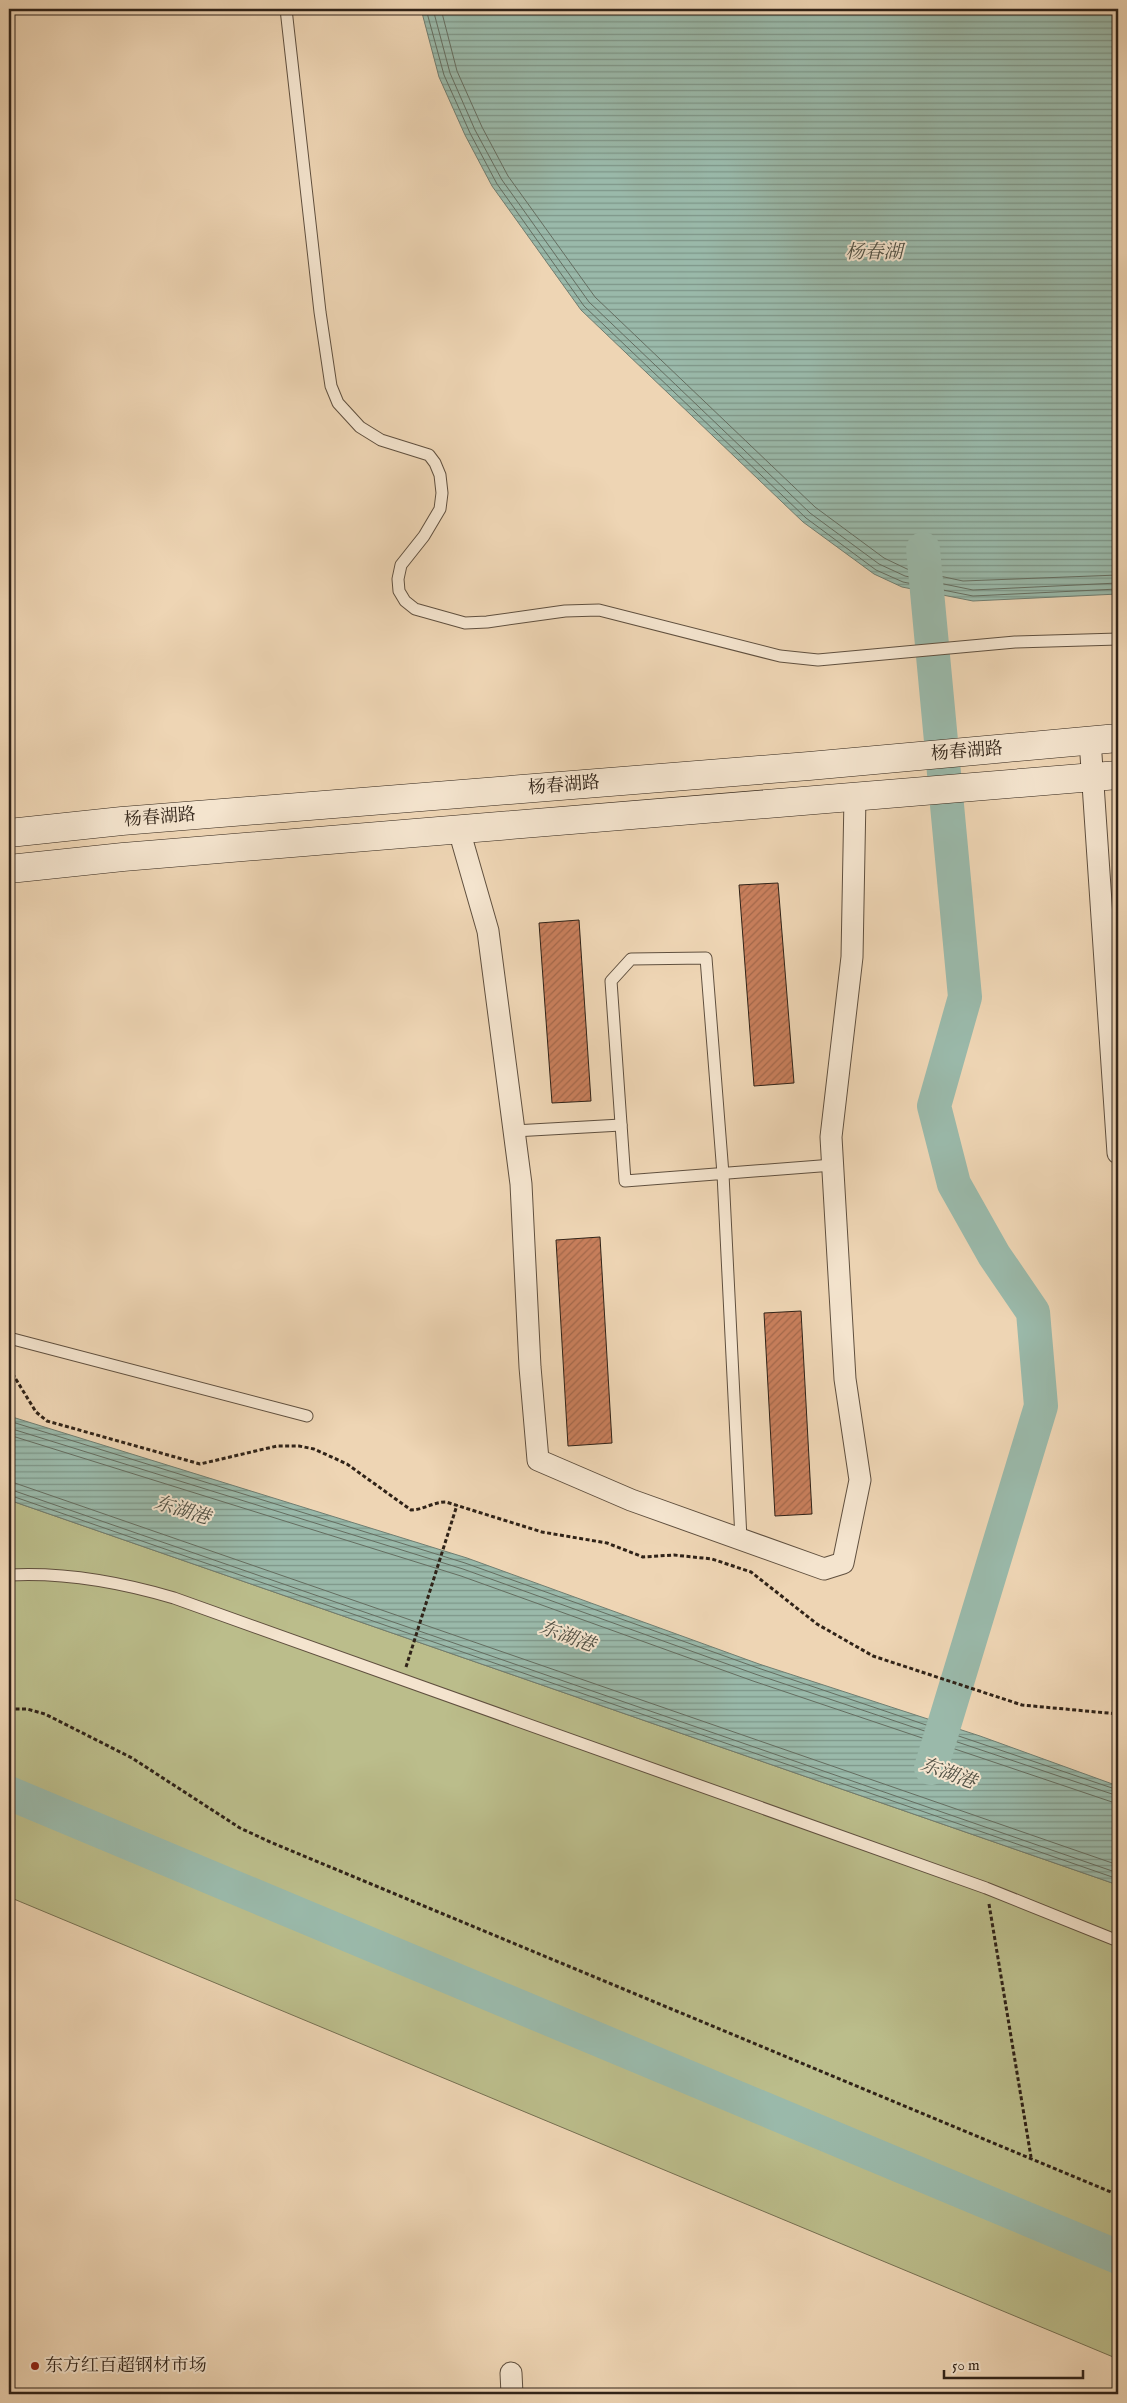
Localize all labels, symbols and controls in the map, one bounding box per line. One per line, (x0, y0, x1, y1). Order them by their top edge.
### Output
water label: 杨春湖 (845, 241, 905, 265)
street label: 杨春湖路 (930, 737, 1004, 767)
street label: 杨春湖路 (527, 771, 601, 801)
street label: 杨春湖路 (123, 803, 197, 833)
water label: 东湖港 (151, 1491, 216, 1532)
water label: 东湖港 (536, 1616, 601, 1659)
water label: 东湖港 (917, 1753, 982, 1796)
scale bar (944, 2348, 1083, 2380)
place label: 东方红百超钢材市场 (45, 2355, 207, 2378)
text: 50 m (952, 2356, 980, 2375)
marker: 东方红百超钢材市场 (29, 2360, 41, 2372)

